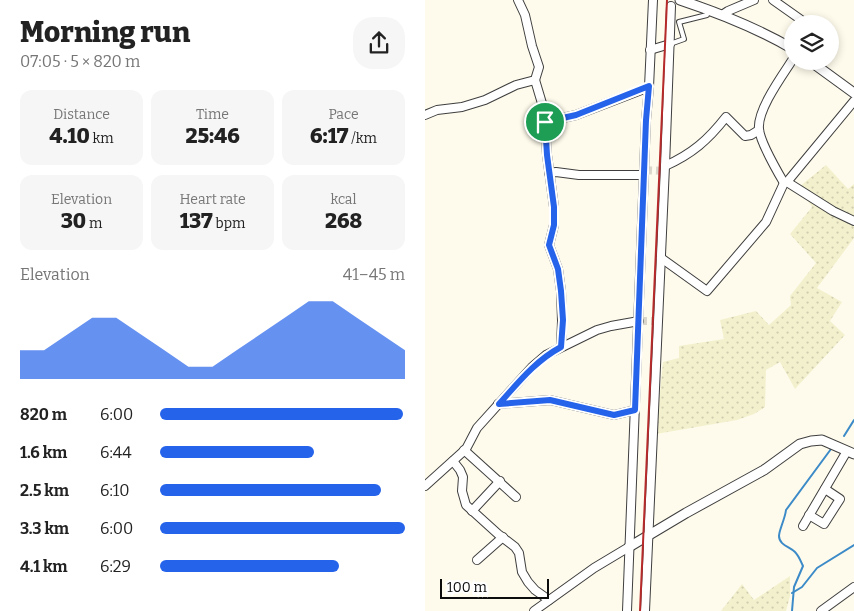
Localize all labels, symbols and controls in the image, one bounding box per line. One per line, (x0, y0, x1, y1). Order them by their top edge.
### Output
map controls (784, 15, 839, 70)
button: layers (784, 15, 839, 70)
text: Morning run (20, 16, 190, 49)
button: share (353, 17, 405, 69)
text: 07:05 · 5 × 820 m (20, 52, 140, 71)
pin (524, 101, 566, 143)
text: Distance (53, 106, 110, 123)
text: Time (196, 106, 229, 123)
text: Pace (328, 106, 359, 123)
icon: arrive (531, 108, 559, 136)
text: 4.10 (49, 123, 90, 149)
text: 25:46 (185, 123, 240, 149)
text: 6:17 (310, 123, 348, 149)
text: km (90, 130, 114, 147)
text: /km (348, 130, 377, 147)
text: Elevation (51, 191, 112, 208)
text: Heart rate (179, 191, 246, 208)
text: kcal (330, 191, 357, 208)
text: 30 (61, 208, 86, 234)
text: 137 (180, 208, 213, 234)
text: 268 (325, 208, 362, 234)
text: m (86, 215, 102, 232)
text: bpm (213, 215, 245, 232)
text: Elevation (20, 265, 90, 284)
text: 41–45 m (343, 265, 405, 284)
text: 820 m (20, 405, 67, 424)
text: 6:00 (100, 405, 133, 424)
text: 1.6 km (20, 443, 67, 462)
text: 6:44 (100, 443, 132, 462)
text: 2.5 km (20, 481, 69, 500)
text: 6:10 (100, 481, 130, 500)
text: 3.3 km (20, 519, 69, 538)
text: 6:00 (100, 519, 133, 538)
text: 4.1 km (20, 557, 68, 576)
text: 6:29 (100, 557, 131, 576)
scale bar (440, 576, 549, 599)
text: 100 m (447, 579, 487, 596)

